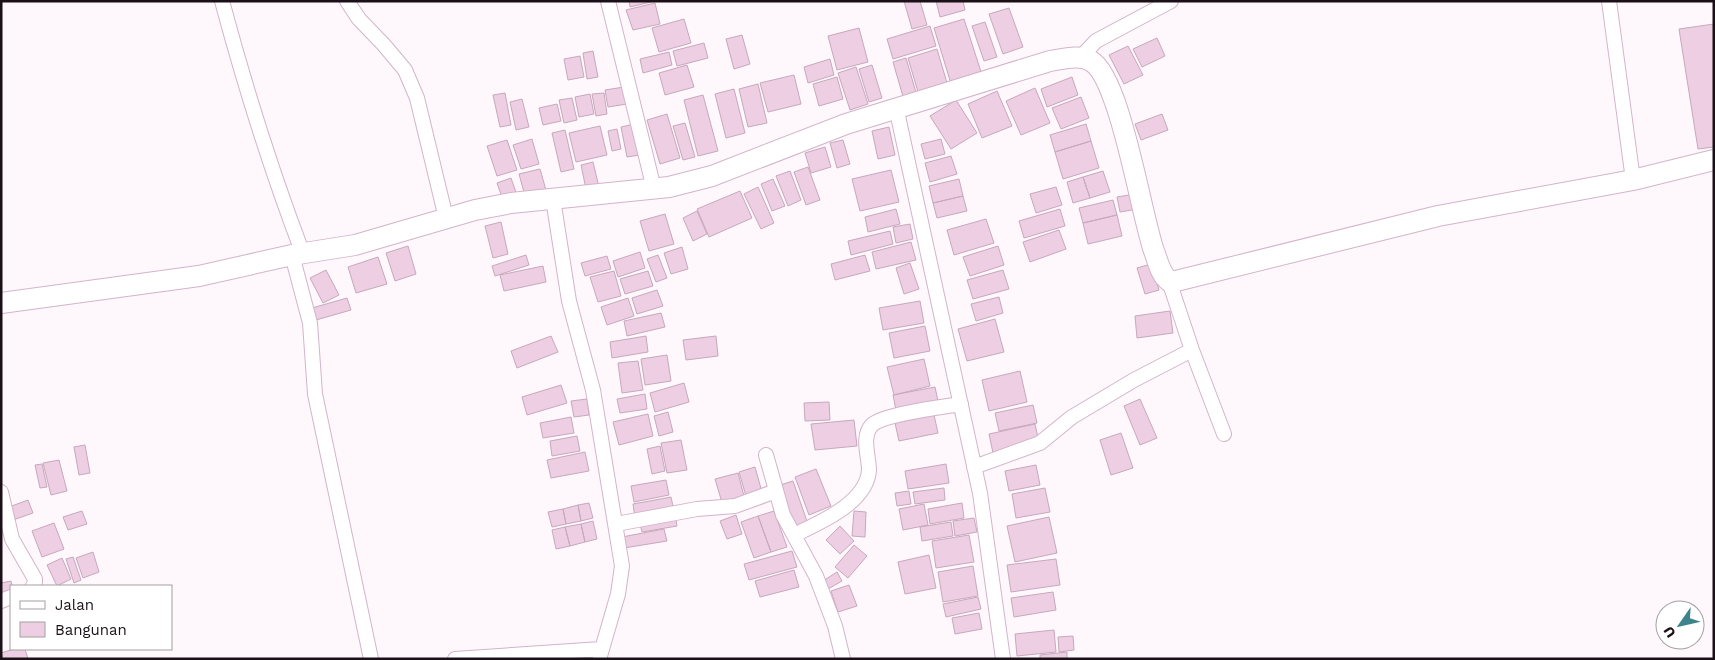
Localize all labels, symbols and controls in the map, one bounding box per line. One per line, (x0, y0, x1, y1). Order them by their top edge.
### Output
legend (10, 585, 172, 650)
text: Jalan (55, 596, 94, 614)
north arrow (1655, 600, 1705, 650)
text: Bangunan (55, 621, 127, 639)
text: U (1660, 624, 1679, 641)

